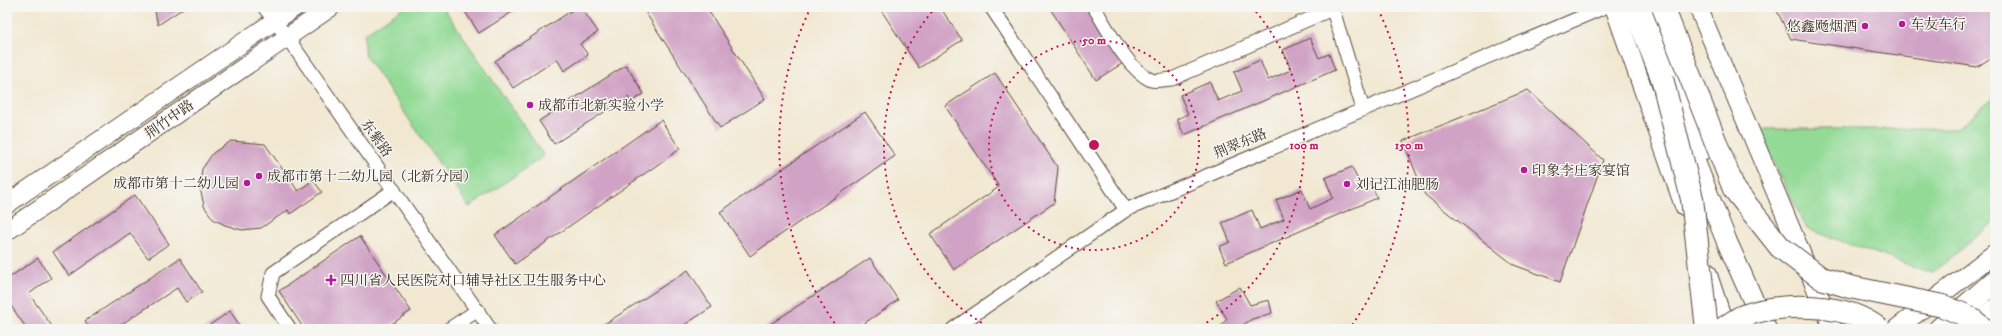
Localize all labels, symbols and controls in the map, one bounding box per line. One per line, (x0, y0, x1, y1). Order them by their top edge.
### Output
place label: 车友车行 (1910, 16, 1966, 34)
place label: 悠鑫飏烟酒 (1787, 18, 1857, 36)
marker: 车友车行 (1897, 19, 1907, 29)
marker: 悠鑫飏烟酒 (1860, 21, 1870, 31)
text: 50 m (1081, 33, 1106, 48)
street label: 荆竹中路 (141, 96, 198, 143)
place label: 成都市北新实验小学 (538, 97, 664, 115)
marker: 成都市北新实验小学 (525, 100, 535, 110)
street label: 东紫路 (357, 116, 396, 161)
street label: 荆翠东路 (1211, 125, 1270, 163)
centre of rings (1087, 138, 1101, 152)
text: 100 m (1290, 138, 1318, 153)
text: 150 m (1395, 138, 1423, 153)
place label: 印象李庄家宴馆 (1532, 162, 1630, 180)
marker: 印象李庄家宴馆 (1519, 165, 1529, 175)
place label: 成都市第十二幼儿园（北新分园） (267, 168, 477, 186)
marker: 成都市第十二幼儿园（北新分园） (254, 171, 264, 181)
place label: 成都市第十二幼儿园 (113, 175, 239, 193)
place label: 刘记江油肥肠 (1355, 176, 1439, 194)
marker: 成都市第十二幼儿园 (242, 178, 252, 188)
marker: 刘记江油肥肠 (1342, 179, 1352, 189)
place label: 四川省人民医院对口辅导社区卫生服务中心 (340, 272, 606, 290)
marker: 四川省人民医院对口辅导社区卫生服务中心 (325, 274, 337, 286)

